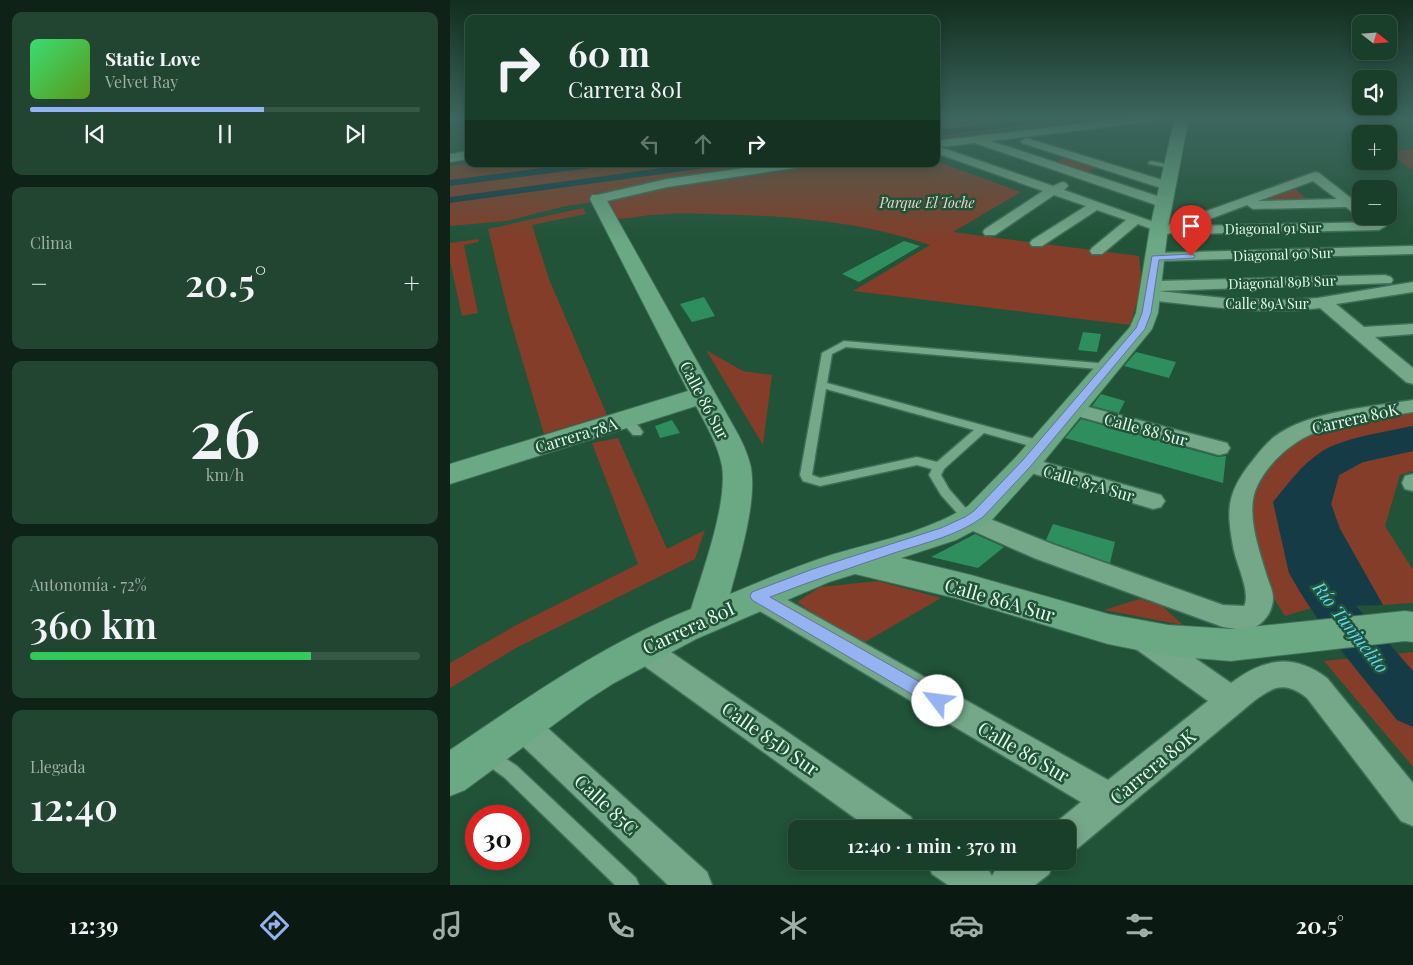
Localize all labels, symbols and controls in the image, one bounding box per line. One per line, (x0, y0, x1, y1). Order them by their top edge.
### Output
north arrow (1352, 15, 1398, 60)
map controls (1352, 15, 1397, 225)
text: 60 m (568, 29, 650, 76)
icon: right (485, 35, 550, 100)
text: Static Love (105, 45, 200, 71)
button: sound (1352, 70, 1397, 115)
text: Velvet Ray (105, 71, 178, 92)
text: Carrera 80I (568, 74, 682, 104)
icon: previous (81, 120, 109, 148)
icon: pause (211, 120, 239, 148)
icon: next (341, 120, 369, 148)
button: + (1352, 125, 1397, 170)
icon: left (636, 130, 664, 158)
icon: ahead (689, 130, 717, 158)
icon: right (742, 130, 770, 158)
button: − (1352, 180, 1397, 225)
park label: Parque El Toche (878, 193, 975, 212)
pin (1170, 205, 1212, 256)
icon: arrive (1177, 212, 1205, 240)
street label: Diagonal 91 Sur (1225, 218, 1322, 238)
text: Clima (30, 232, 72, 253)
street label: Diagonal 90 Sur (1233, 243, 1334, 265)
text: 20.5° (185, 256, 267, 307)
text: − (30, 264, 48, 301)
text: + (404, 264, 420, 301)
street label: Diagonal 89B Sur (1228, 271, 1337, 293)
street label: Calle 89A Sur (1225, 294, 1310, 313)
street label: Calle 86 Sur (676, 357, 734, 443)
text: 26 (190, 388, 260, 474)
street label: Carrera 80K (1310, 398, 1401, 438)
street label: Calle 88 Sur (1102, 408, 1190, 450)
street label: Carrera 78A (532, 412, 620, 457)
street label: Calle 87A Sur (1041, 460, 1137, 506)
text: km/h (206, 464, 244, 485)
street label: Calle 86A Sur (942, 571, 1059, 627)
text: Autonomía · 72% (30, 574, 147, 595)
water label: Río Tunjuelito (1307, 576, 1394, 678)
street label: Carrera 80I (638, 594, 738, 660)
text: 360 km (30, 598, 157, 649)
position arrow (911, 674, 963, 726)
street label: Calle 85D Sur (717, 695, 825, 782)
street label: Calle 86 Sur (973, 714, 1075, 788)
street label: Carrera 80K (1103, 722, 1201, 810)
text: Llegada (30, 756, 85, 777)
street label: Calle 85C (569, 768, 645, 840)
text: 12:40 (30, 780, 118, 831)
speed limit sign: 30 (465, 805, 530, 870)
text: 12:40 · 1 min · 370 m (847, 832, 1017, 858)
icon: directions (257, 908, 292, 943)
icon: music (430, 908, 465, 943)
icon: phone (603, 908, 638, 943)
icon: climate (776, 908, 811, 943)
icon: car (949, 908, 984, 943)
icon: filters (1122, 908, 1157, 943)
text: 12:39 (69, 910, 118, 940)
text: 20.5° (1296, 910, 1344, 940)

